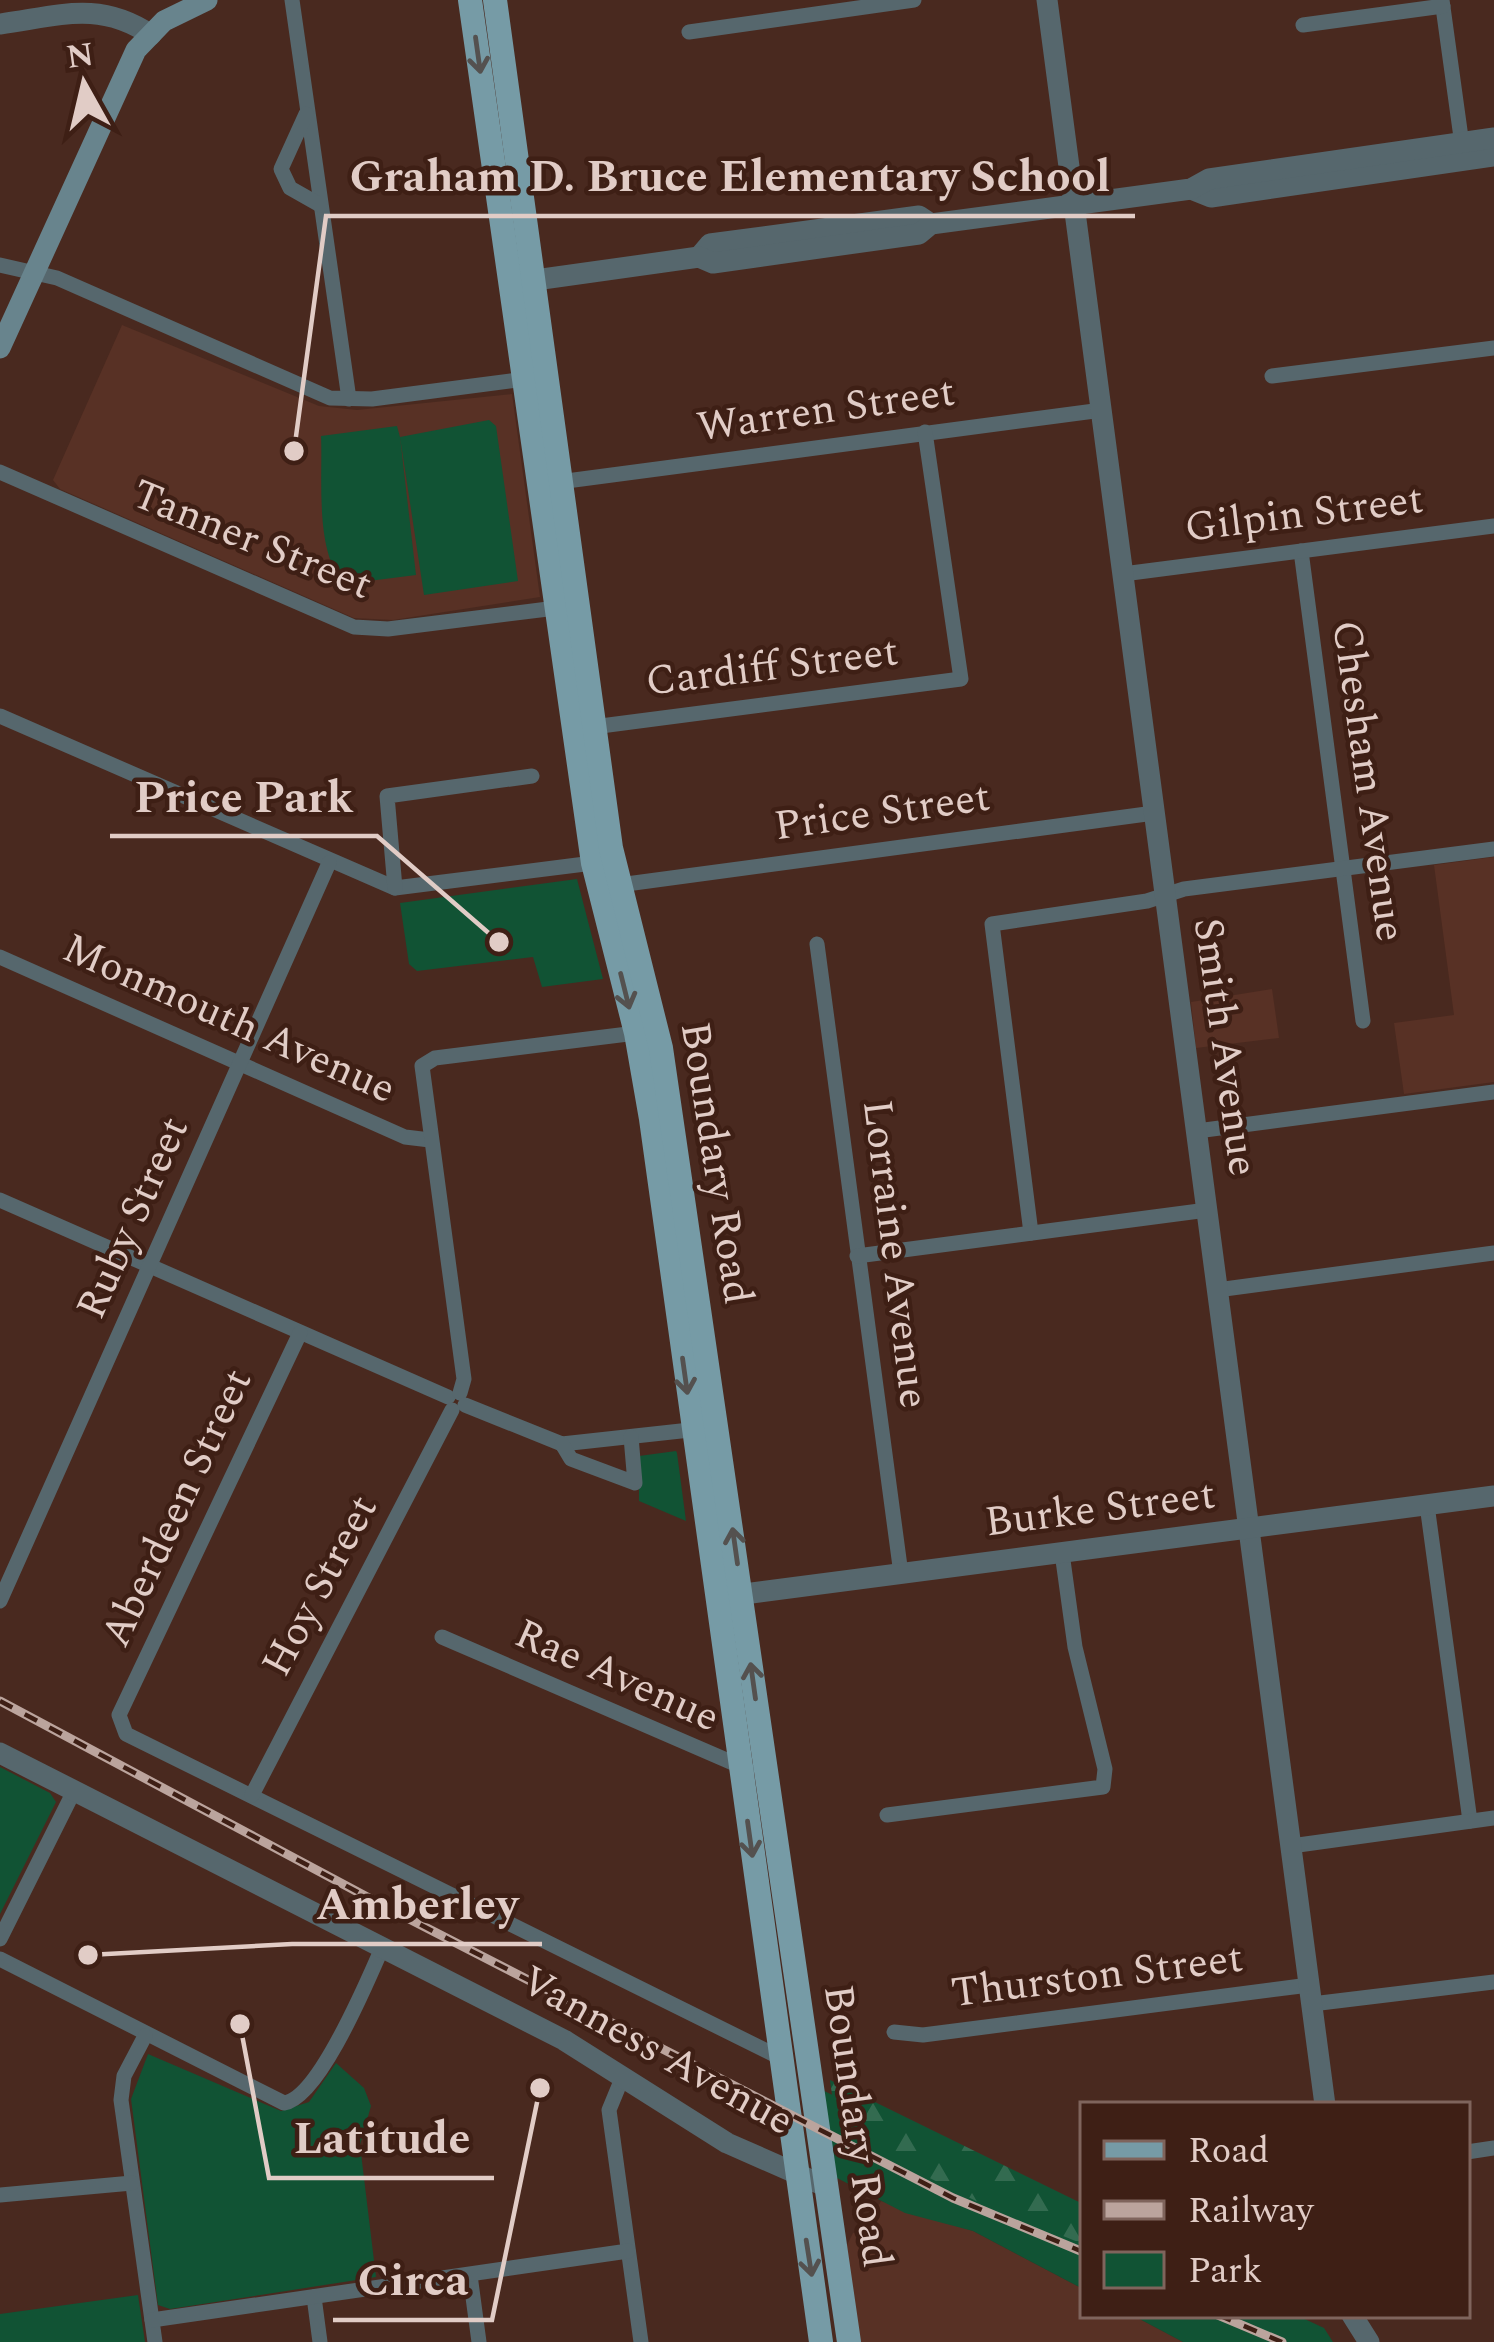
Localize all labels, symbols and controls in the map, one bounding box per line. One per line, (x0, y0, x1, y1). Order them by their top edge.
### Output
north arrow (24, 24, 144, 144)
text: N (63, 30, 97, 83)
one-way arrow (467, 35, 490, 74)
callout: Graham D. Bruce Elementary School (326, 135, 1135, 216)
text: Graham D. Bruce Elementary School (350, 143, 1110, 212)
street label: Warren Street (693, 361, 959, 459)
street label: Tanner Street (123, 463, 381, 617)
street label: Gilpin Street (1181, 468, 1427, 560)
street label: Chesham Avenue (1314, 616, 1422, 946)
street label: Cardiff Street (642, 620, 902, 714)
callout: Price Park (110, 755, 377, 836)
text: Price Park (134, 764, 354, 833)
street label: Price Street (770, 766, 994, 858)
street label: Smith Avenue (1176, 914, 1274, 1180)
street label: Monmouth Avenue (53, 917, 405, 1121)
one-way arrow (615, 971, 637, 1009)
street label: Boundary Road (663, 1017, 769, 1309)
street label: Lorraine Avenue (845, 1096, 945, 1412)
street label: Ruby Street (60, 1107, 206, 1329)
one-way arrow (674, 1356, 696, 1395)
street label: Aberdeen Street (85, 1358, 269, 1658)
street label: Burke Street (981, 1464, 1219, 1554)
street label: Hoy Street (246, 1484, 394, 1688)
one-way arrow (723, 1527, 746, 1566)
street label: Rae Avenue (505, 1603, 729, 1749)
one-way arrow (741, 1662, 764, 1701)
one-way arrow (739, 1818, 762, 1857)
callout: Amberley (292, 1863, 542, 1944)
text: Amberley (316, 1871, 521, 1940)
street label: Thurston Street (948, 1927, 1246, 2025)
street label: Vanness Avenue (509, 1950, 805, 2152)
street label: Boundary Road (806, 1981, 908, 2271)
callout: Latitude (269, 2097, 494, 2178)
legend (1080, 2102, 1470, 2318)
text: Latitude (293, 2105, 471, 2174)
text: Road (1188, 2124, 1269, 2179)
text: Railway (1188, 2184, 1315, 2239)
one-way arrow (798, 2237, 821, 2276)
callout: Circa (333, 2239, 492, 2320)
text: Park (1188, 2244, 1262, 2299)
text: Circa (357, 2247, 469, 2316)

